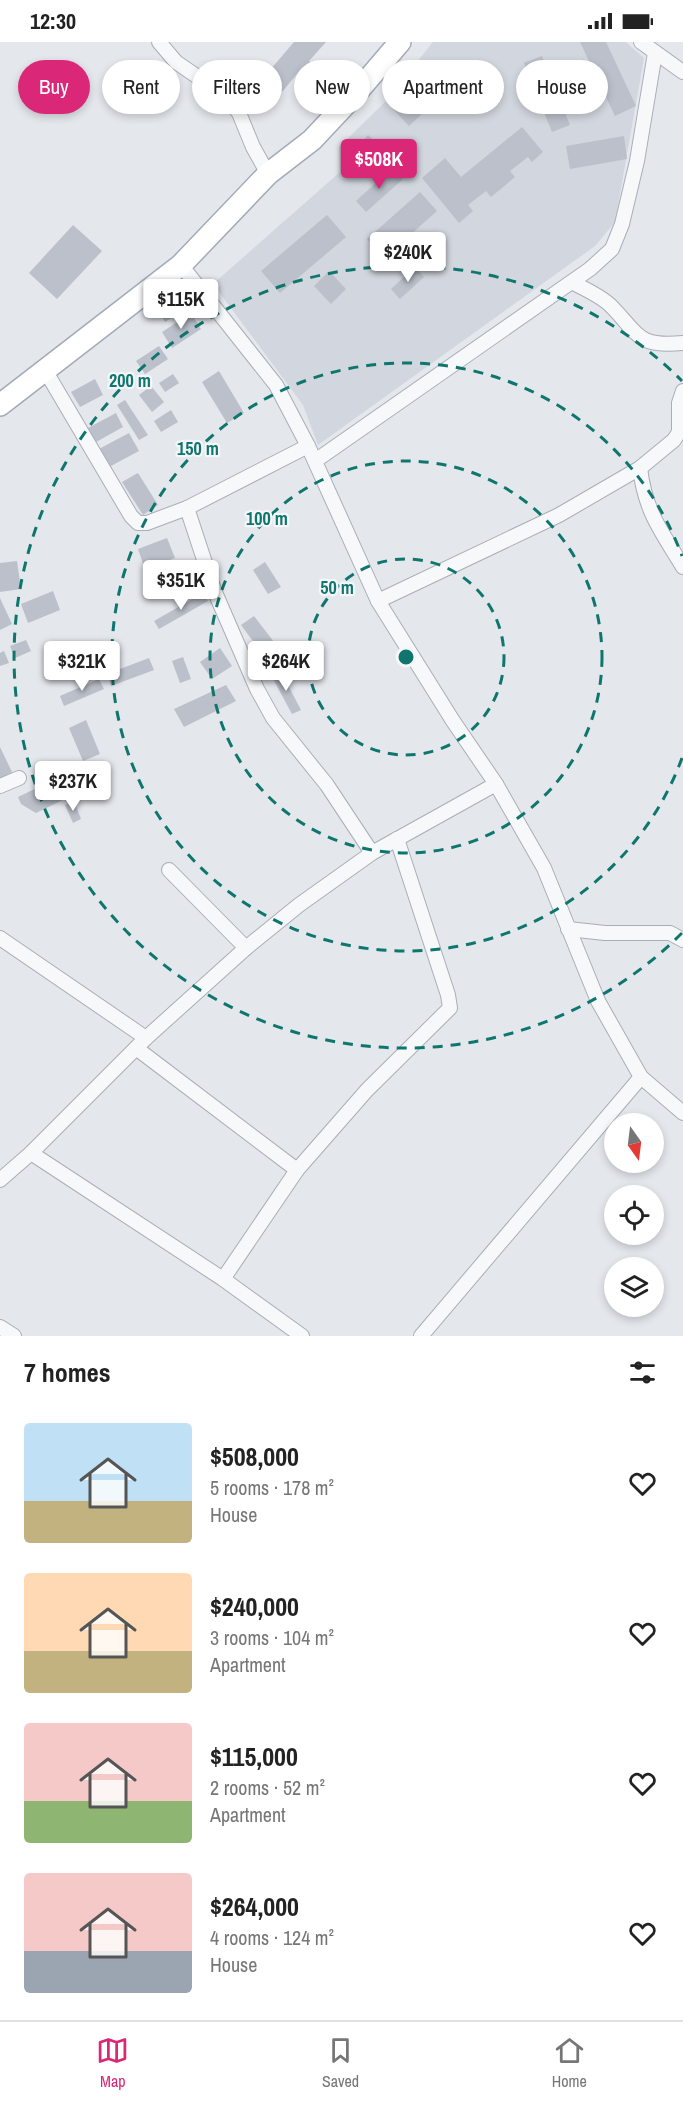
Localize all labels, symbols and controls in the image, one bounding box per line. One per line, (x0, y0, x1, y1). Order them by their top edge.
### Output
text: 12:30 (30, 6, 76, 36)
chip: Buy (18, 60, 90, 114)
chip: Rent (102, 60, 180, 114)
chip: Filters (192, 60, 282, 114)
chip: New (294, 60, 370, 114)
chip: Apartment (382, 60, 504, 114)
chip: House (516, 60, 608, 114)
pin: $508K (337, 139, 421, 190)
text: $508K (355, 145, 403, 172)
pin: $240K (366, 232, 450, 283)
text: $240K (384, 238, 432, 265)
pin: $115K (139, 279, 223, 330)
text: $115K (157, 285, 205, 312)
text: 200 m (109, 368, 151, 393)
text: 150 m (177, 436, 219, 461)
text: 100 m (246, 506, 288, 531)
pin: $351K (139, 560, 223, 611)
text: $351K (157, 566, 205, 593)
text: 50 m (320, 575, 354, 600)
pin: $321K (40, 641, 124, 692)
pin: $264K (244, 641, 328, 692)
text: $321K (58, 647, 106, 674)
text: $264K (262, 647, 310, 674)
centre of rings (396, 647, 416, 667)
pin: $237K (31, 761, 115, 812)
text: $237K (49, 767, 97, 794)
north arrow (604, 1113, 664, 1173)
map controls (604, 1113, 664, 1317)
button: locate (604, 1185, 664, 1245)
button: layers (604, 1257, 664, 1317)
text: 7 homes (24, 1355, 111, 1390)
icon: filters (626, 1356, 659, 1389)
text: $508,000 (210, 1439, 299, 1474)
icon: home (72, 1447, 144, 1519)
icon: heart (626, 1467, 659, 1500)
text: 5 rooms · 178 m² (210, 1474, 334, 1501)
text: House (210, 1501, 257, 1528)
text: $240,000 (210, 1589, 299, 1624)
icon: home (72, 1597, 144, 1669)
icon: heart (626, 1617, 659, 1650)
text: 3 rooms · 104 m² (210, 1624, 334, 1651)
text: Apartment (210, 1651, 286, 1678)
text: $115,000 (210, 1739, 298, 1774)
icon: home (72, 1747, 144, 1819)
icon: heart (626, 1767, 659, 1800)
text: 2 rooms · 52 m² (210, 1774, 325, 1801)
text: Apartment (210, 1801, 286, 1828)
text: $264,000 (210, 1889, 299, 1924)
icon: home (72, 1897, 144, 1969)
icon: heart (626, 1917, 659, 1950)
text: 4 rooms · 124 m² (210, 1924, 334, 1951)
text: House (210, 1951, 257, 1978)
tab: Map (96, 2034, 129, 2092)
tab: Saved (322, 2034, 359, 2092)
tab: Home (552, 2034, 587, 2092)

